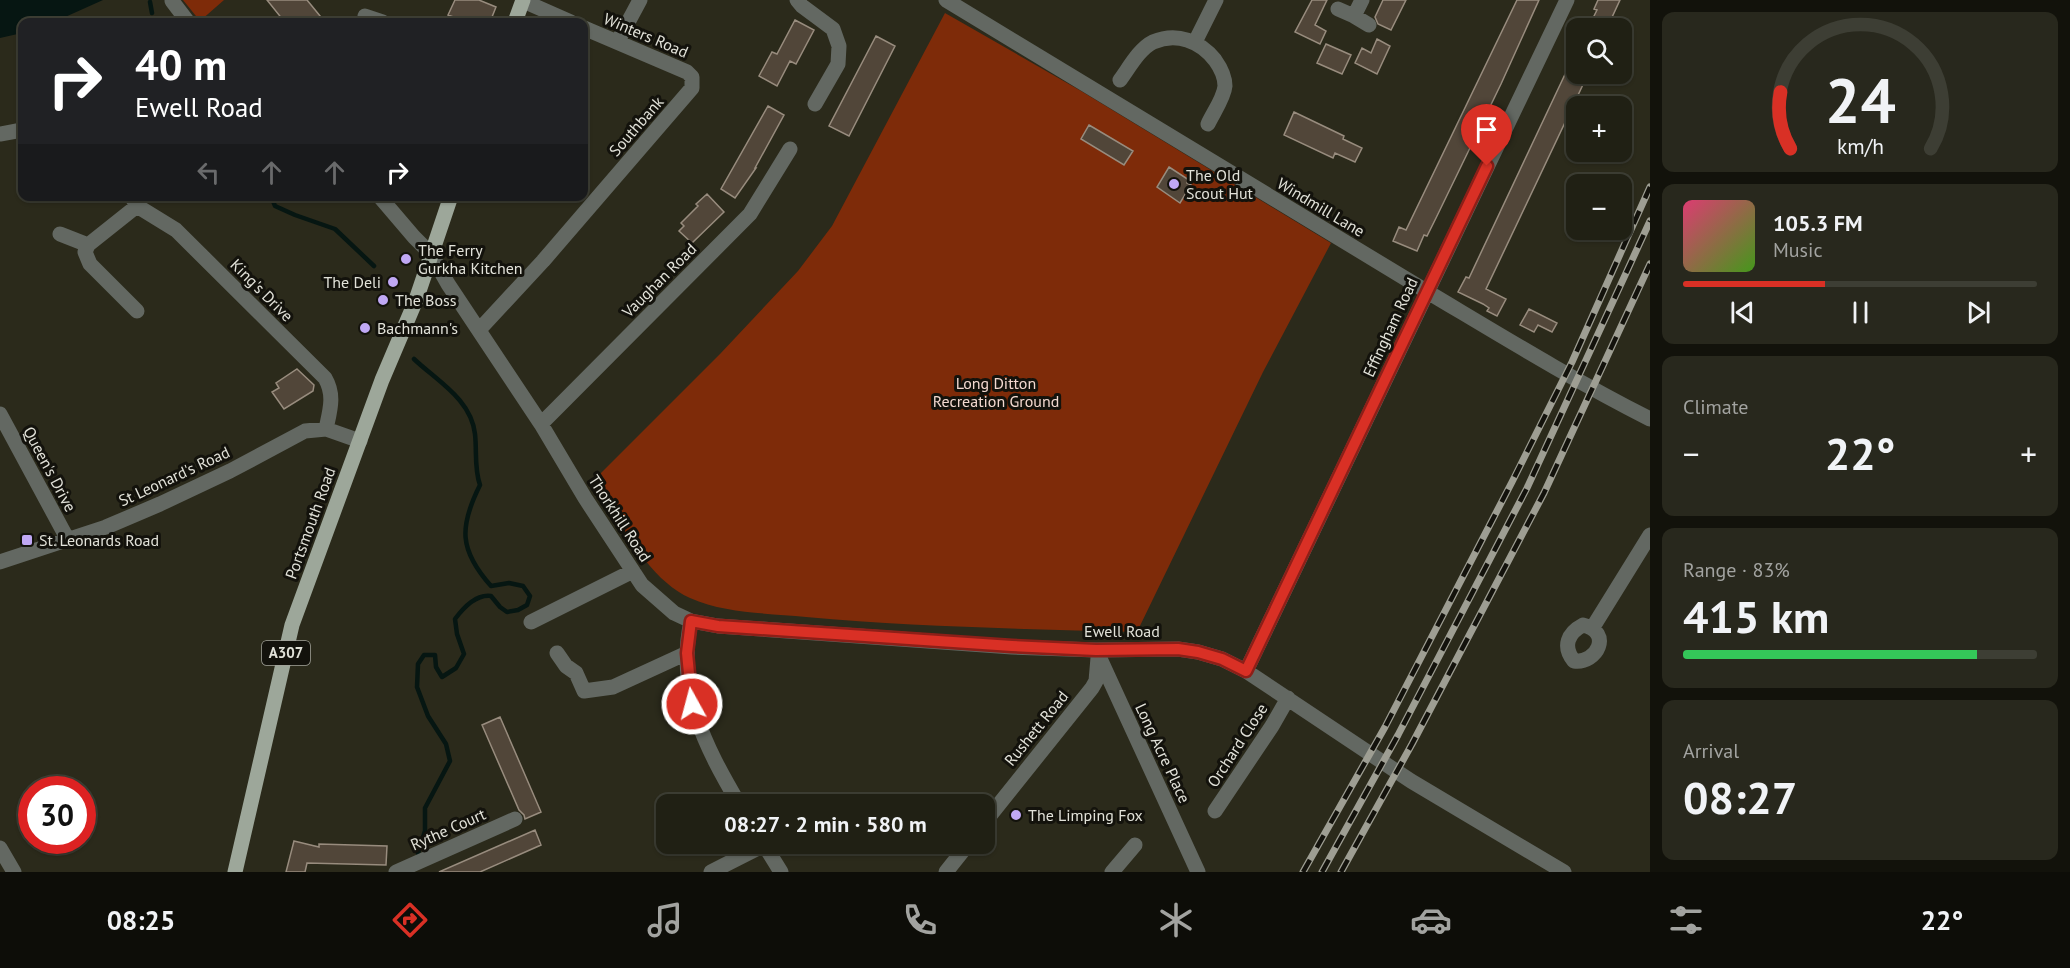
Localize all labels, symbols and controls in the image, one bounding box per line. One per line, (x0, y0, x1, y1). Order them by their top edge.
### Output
street label: Winters Road (601, 8, 691, 62)
map controls (1566, 18, 1632, 240)
button: search (1566, 18, 1632, 84)
text: 40 m (135, 37, 227, 92)
icon: right (36, 42, 114, 120)
text: 24 (1825, 59, 1895, 140)
text: Ewell Road (135, 90, 263, 124)
street label: Southbank (605, 92, 668, 160)
button: + (1566, 96, 1632, 162)
pin (1461, 104, 1512, 166)
icon: arrive (1470, 113, 1503, 146)
text: km/h (1836, 132, 1883, 160)
icon: left (192, 156, 225, 189)
icon: ahead (255, 156, 288, 189)
icon: ahead (318, 156, 351, 189)
icon: right (381, 156, 414, 189)
place label: The Old Scout Hut (1186, 165, 1254, 203)
street label: Windmill Lane (1274, 173, 1368, 241)
button: − (1566, 174, 1632, 240)
marker: The Old Scout Hut (1167, 177, 1181, 191)
text: 105.3 FM (1773, 209, 1863, 237)
text: Music (1773, 237, 1822, 263)
street label: Vaughan Road (617, 239, 700, 322)
place label: The Ferry Gurkha Kitchen (418, 240, 523, 278)
marker: The Ferry Gurkha Kitchen (399, 252, 413, 266)
street label: King's Drive (226, 254, 298, 326)
place label: The Deli (323, 272, 381, 292)
street label: Effingham Road (1358, 274, 1422, 380)
marker: The Deli (386, 275, 400, 289)
place label: The Boss (395, 290, 457, 310)
marker: The Boss (376, 293, 390, 307)
icon: previous (1726, 296, 1759, 329)
icon: pause (1844, 296, 1877, 329)
icon: next (1962, 296, 1995, 329)
place label: Bachmann's (377, 318, 458, 338)
marker: Bachmann's (358, 321, 372, 335)
park label: Long Ditton Recreation Ground (933, 373, 1059, 411)
text: Climate (1683, 394, 1749, 420)
street label: Queen's Drive (19, 423, 81, 515)
text: 22° (1825, 424, 1895, 482)
text: − (1683, 432, 1700, 475)
text: + (2020, 432, 2037, 475)
street label: St Leonard's Road (115, 442, 233, 510)
street label: Portsmouth Road (281, 464, 339, 582)
street label: Thorkhill Road (584, 471, 656, 565)
place label: St. Leonards Road (39, 530, 159, 550)
marker: St. Leonards Road (20, 533, 34, 547)
text: Range · 83% (1683, 557, 1790, 583)
text: 415 km (1683, 587, 1829, 645)
street label: Ewell Road (1084, 621, 1160, 641)
road number: A307 (262, 641, 310, 665)
position arrow (660, 672, 724, 736)
street label: Rushett Road (1000, 687, 1072, 769)
street label: Orchard Close (1203, 699, 1271, 791)
street label: Long Acre Place (1131, 700, 1195, 806)
text: Arrival (1683, 738, 1739, 764)
text: 08:27 (1683, 768, 1797, 826)
speed limit sign: 30 (18, 776, 96, 854)
street label: Rythe Court (407, 803, 489, 854)
place label: The Limping Fox (1028, 805, 1143, 825)
marker: The Limping Fox (1009, 808, 1023, 822)
text: 08:27 · 2 min · 580 m (724, 810, 927, 838)
icon: directions (389, 899, 431, 941)
icon: music (644, 899, 686, 941)
icon: phone (899, 899, 941, 941)
icon: climate (1155, 899, 1197, 941)
icon: car (1410, 899, 1452, 941)
icon: filters (1665, 899, 1707, 941)
text: 08:25 (107, 903, 175, 937)
text: 22° (1921, 903, 1963, 937)

